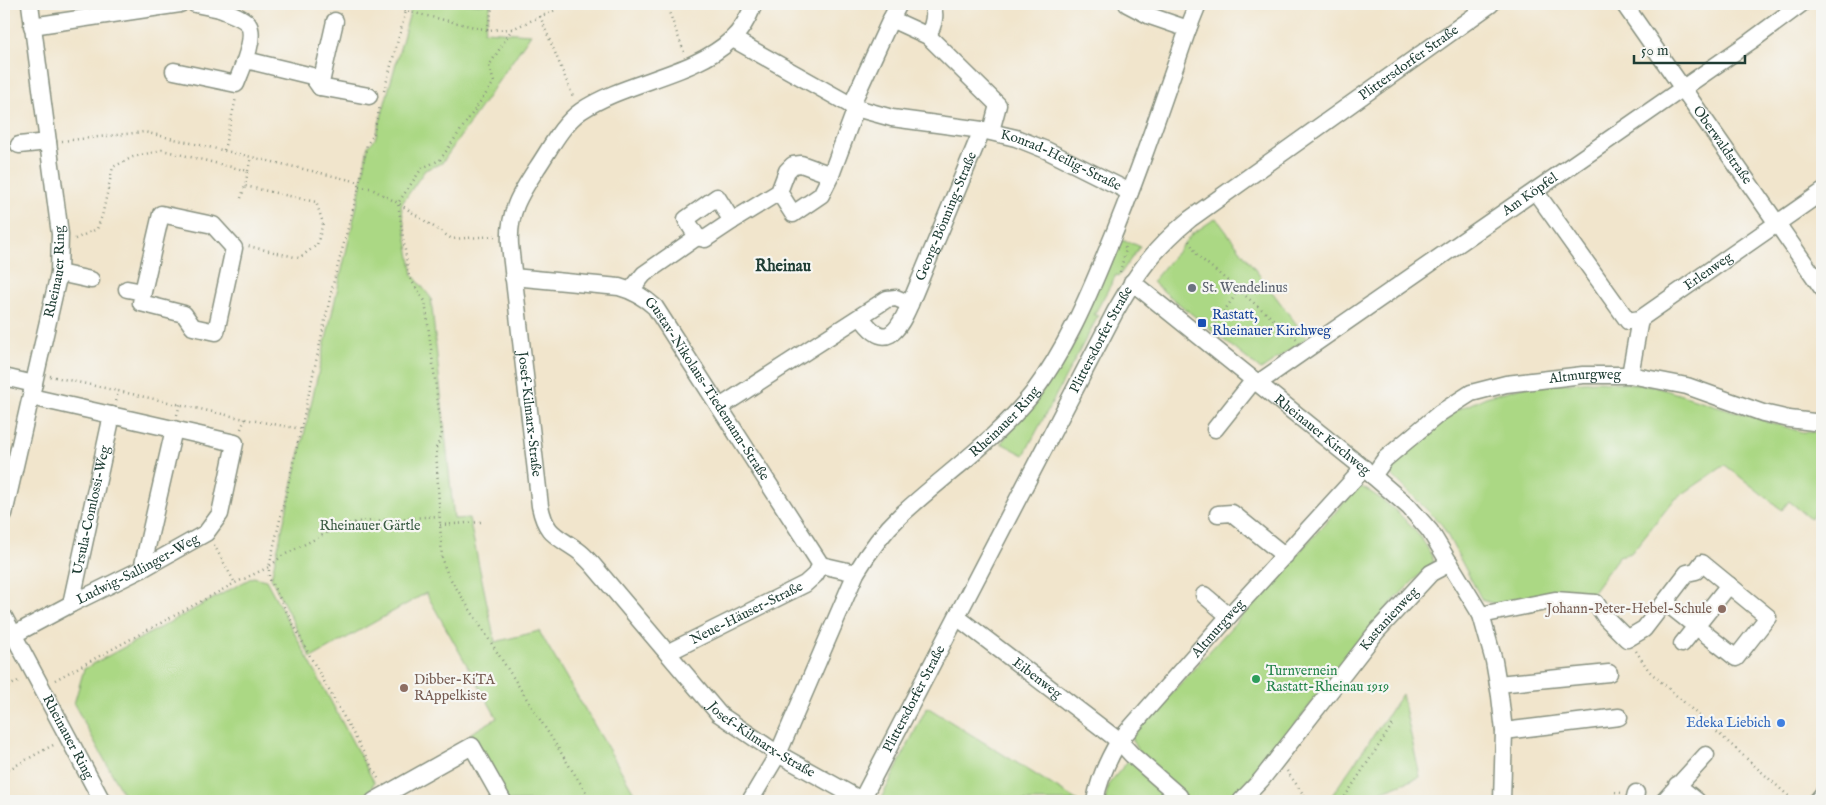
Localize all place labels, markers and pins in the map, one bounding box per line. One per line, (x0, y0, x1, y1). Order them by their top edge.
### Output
place label: St. Wendelinus (1202, 279, 1288, 297)
marker: St. Wendelinus (1186, 282, 1198, 294)
place label: Rastatt, Rheinauer Kirchweg (1212, 306, 1331, 340)
marker: Rastatt, Rheinauer Kirchweg (1196, 317, 1208, 329)
place label: Johann-Peter-Hebel-Schule (1545, 600, 1713, 618)
marker: Johann-Peter-Hebel-Schule (1716, 603, 1728, 615)
place label: Turnvernein Rastatt-Rheinau 1919 (1266, 662, 1389, 696)
place label: Dibber-KiTA RAppelkiste (414, 671, 496, 705)
marker: Turnvernein Rastatt-Rheinau 1919 (1250, 673, 1262, 685)
marker: Dibber-KiTA RAppelkiste (398, 682, 410, 694)
place label: Edeka Liebich (1686, 714, 1772, 732)
marker: Edeka Liebich (1775, 717, 1787, 729)

